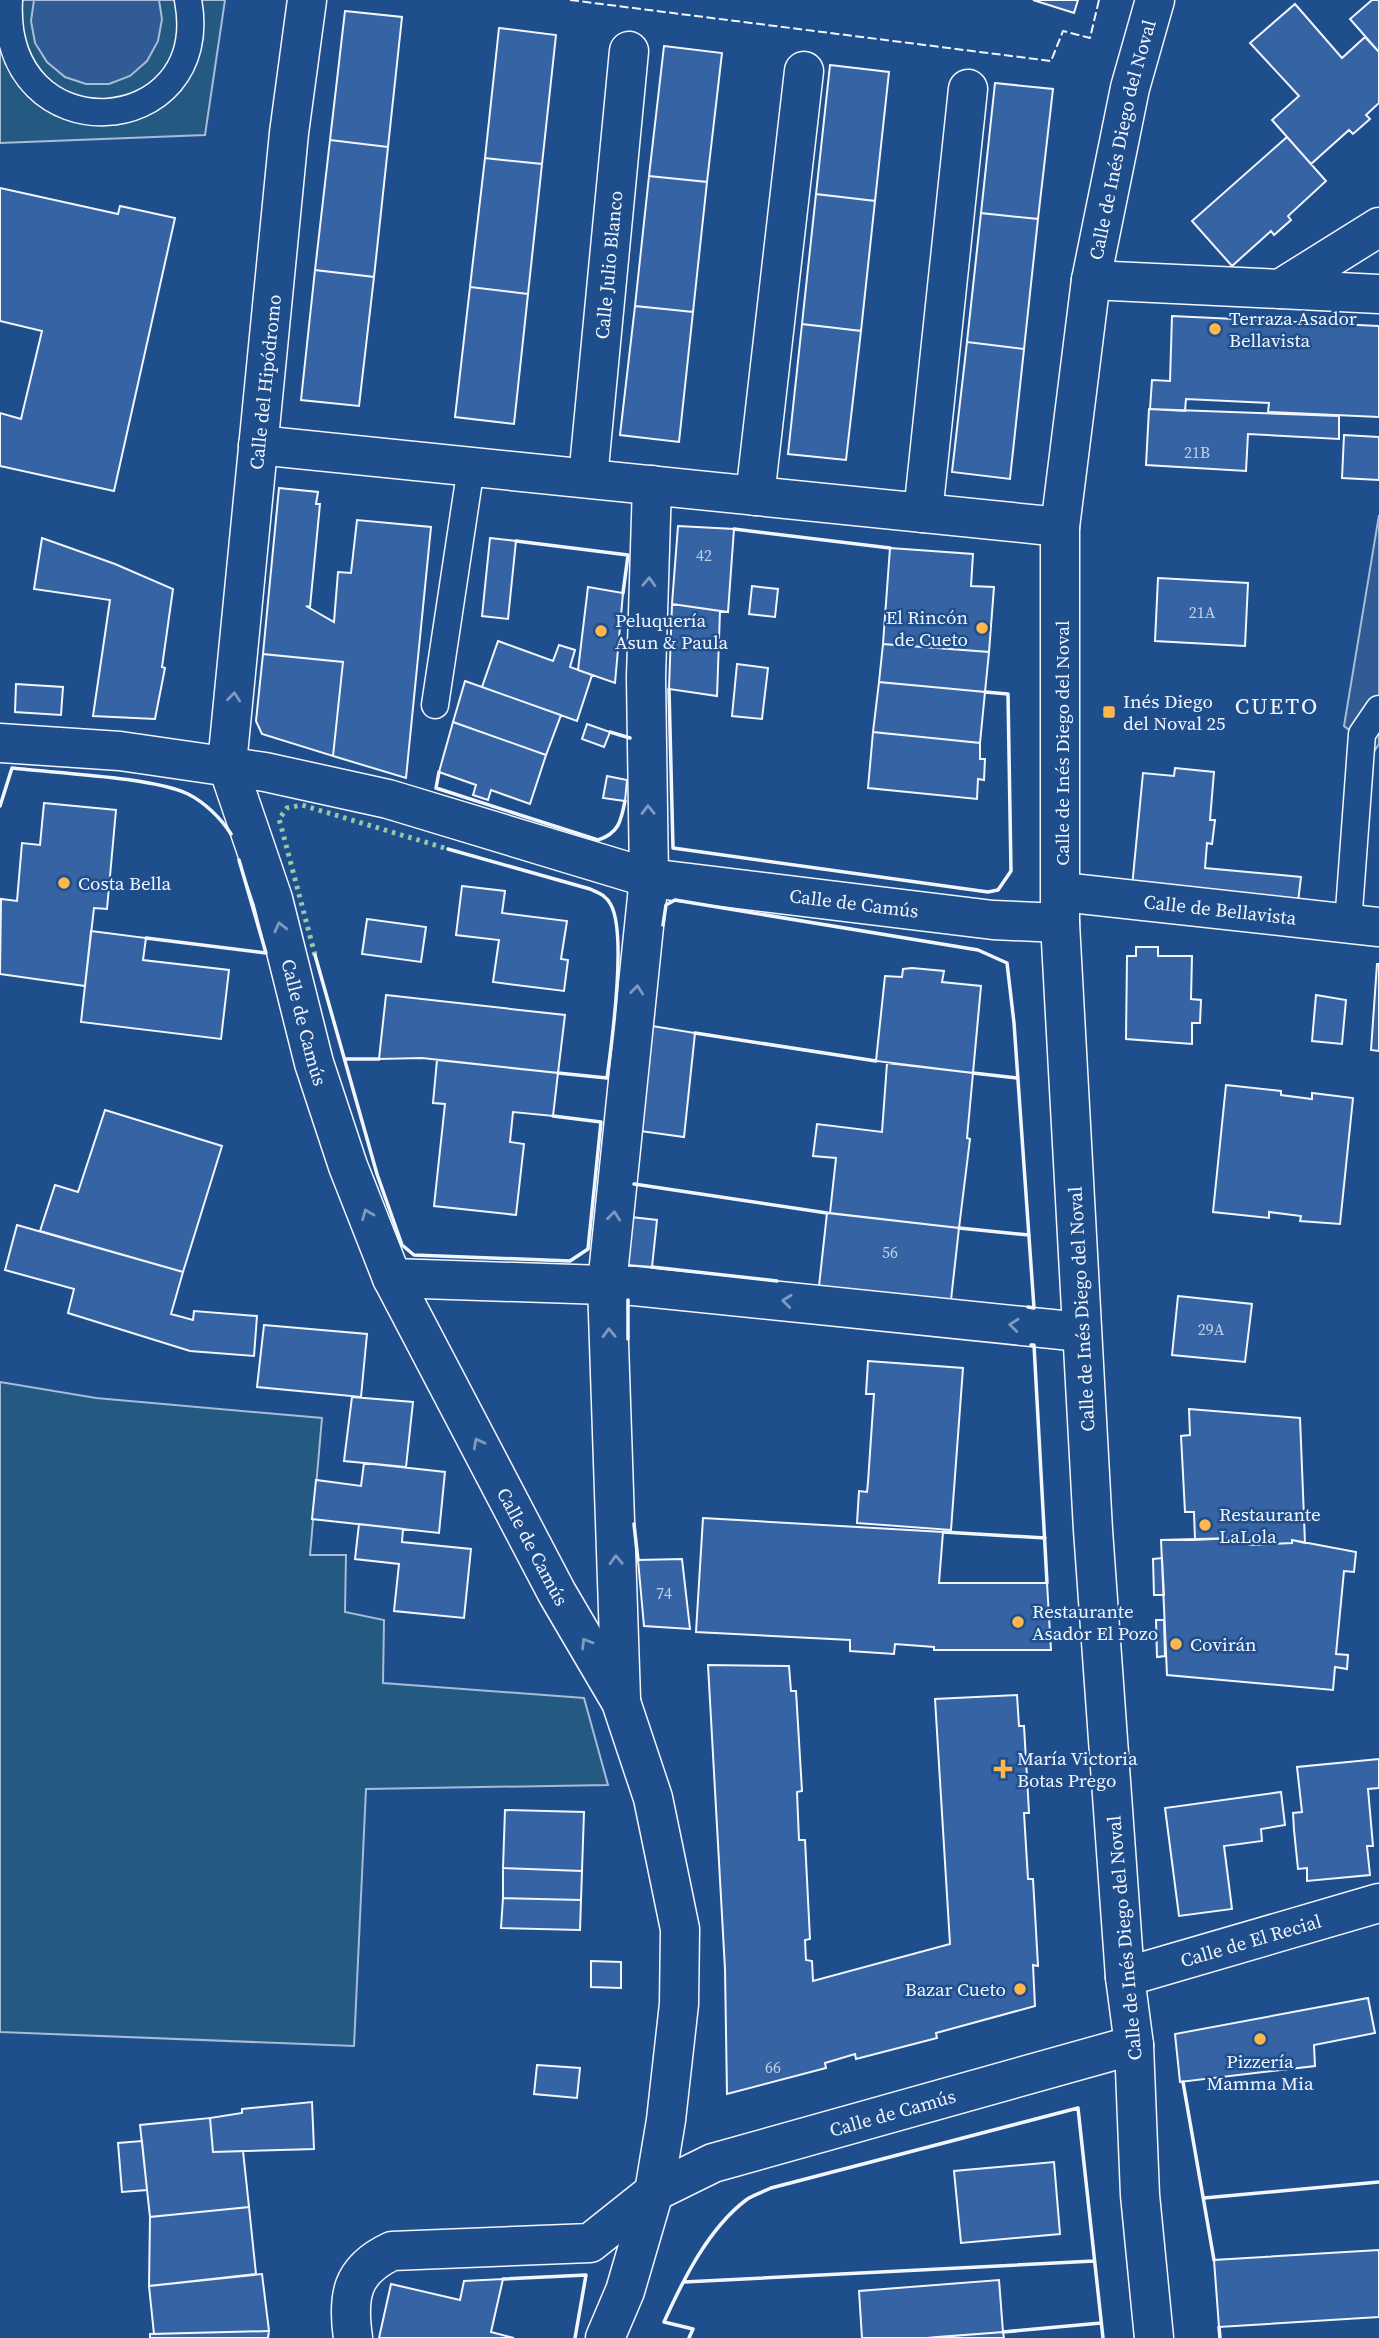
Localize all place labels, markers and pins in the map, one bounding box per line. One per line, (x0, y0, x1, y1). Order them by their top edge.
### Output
place label: Terraza Asador Bellavista (1229, 305, 1357, 353)
marker: Terraza Asador Bellavista (1207, 321, 1223, 337)
place label: El Rincón de Cueto (886, 604, 968, 652)
place label: Peluquería Asun & Paula (615, 607, 728, 655)
marker: El Rincón de Cueto (974, 620, 990, 636)
marker: Peluquería Asun & Paula (593, 623, 609, 639)
place label: Inés Diego del Noval 25 (1123, 688, 1226, 736)
marker: Inés Diego del Noval 25 (1101, 704, 1117, 720)
place label: Costa Bella (78, 870, 172, 896)
marker: Costa Bella (56, 875, 72, 891)
place label: Restaurante LaLola (1219, 1501, 1321, 1549)
marker: Restaurante LaLola (1197, 1517, 1213, 1533)
place label: Restaurante Asador El Pozo (1032, 1598, 1158, 1646)
marker: Restaurante Asador El Pozo (1010, 1614, 1026, 1630)
place label: Covirán (1190, 1631, 1257, 1657)
marker: Covirán (1168, 1636, 1184, 1652)
place label: María Victoria Botas Prego (1017, 1745, 1138, 1793)
marker: María Victoria Botas Prego (995, 1761, 1011, 1777)
place label: Bazar Cueto (905, 1976, 1006, 2002)
marker: Bazar Cueto (1012, 1981, 1028, 1997)
marker: Pizzería Mamma Mia (1252, 2031, 1268, 2047)
place label: Pizzería Mamma Mia (1206, 2048, 1314, 2096)

